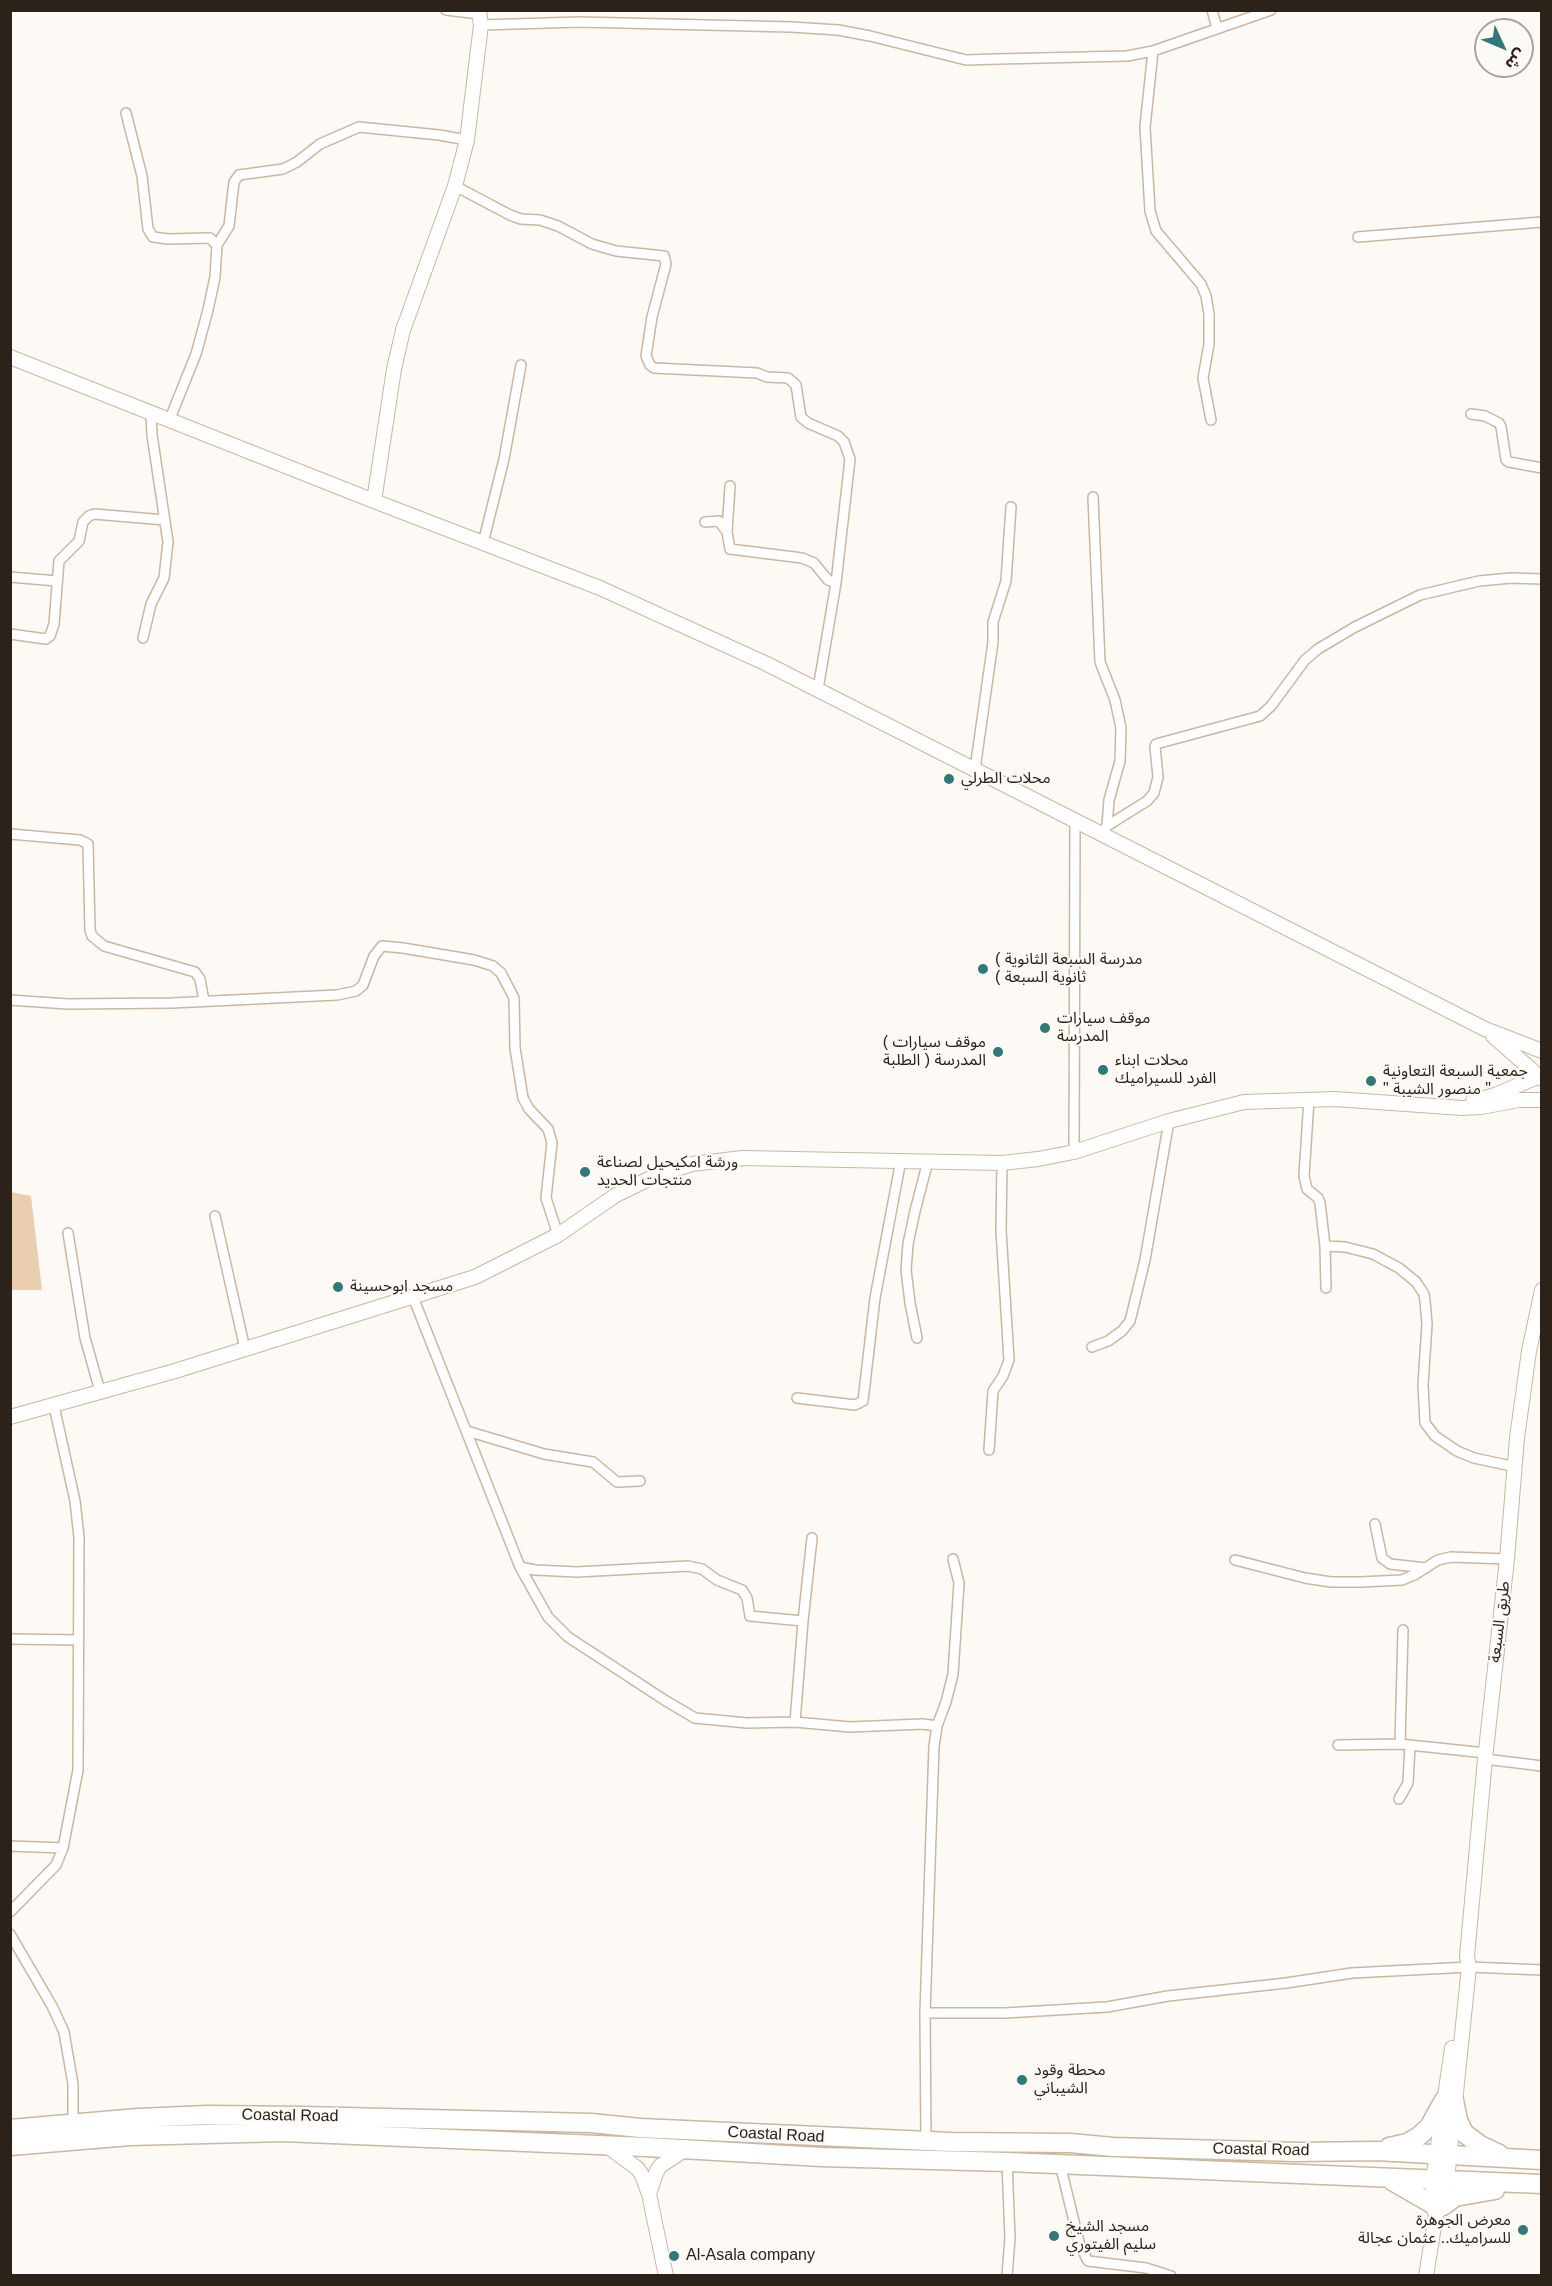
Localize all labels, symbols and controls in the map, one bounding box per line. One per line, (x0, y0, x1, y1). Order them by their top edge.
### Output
north arrow (1474, 18, 1534, 78)
text: ش (1502, 46, 1530, 73)
place label: محلات الطرلي (961, 769, 1051, 789)
marker: محلات الطرلي (942, 772, 956, 786)
place label: ( مدرسة السبعة الثانوية ( ثانوية السبعة (995, 950, 1142, 988)
marker: ( مدرسة السبعة الثانوية ( ثانوية السبعة (976, 962, 990, 976)
place label: موقف سيارات المدرسة (1057, 1009, 1150, 1047)
marker: موقف سيارات المدرسة (1038, 1021, 1052, 1035)
place label: ( موقف سيارات المدرسة ( الطلبة (883, 1033, 986, 1071)
marker: ( موقف سيارات المدرسة ( الطلبة (991, 1045, 1005, 1059)
place label: محلات ابناء الفرد للسيراميك (1115, 1051, 1216, 1089)
place label: جمعية السبعة التعاونية " منصور الشيبة " (1383, 1062, 1528, 1100)
marker: محلات ابناء الفرد للسيراميك (1096, 1063, 1110, 1077)
marker: جمعية السبعة التعاونية " منصور الشيبة " (1364, 1074, 1378, 1088)
place label: ورشة امكيحيل لصناعة منتجات الحديد (597, 1153, 738, 1191)
marker: ورشة امكيحيل لصناعة منتجات الحديد (578, 1165, 592, 1179)
place label: مسجد ابوحسينة (350, 1277, 453, 1297)
marker: مسجد ابوحسينة (331, 1280, 345, 1294)
street label: طريق السبعة (1485, 1580, 1515, 1664)
place label: محطة وقود الشيباني (1034, 2061, 1106, 2099)
marker: محطة وقود الشيباني (1015, 2073, 1029, 2087)
street label: Coastal Road (241, 2106, 339, 2126)
street label: Coastal Road (727, 2123, 825, 2147)
street label: Coastal Road (1212, 2140, 1310, 2160)
place label: معرض الجوهرة للسراميك.. عثمان عجالة (1358, 2211, 1511, 2249)
place label: مسجد الشيخ سليم الفيتوري (1066, 2217, 1156, 2255)
marker: معرض الجوهرة للسراميك.. عثمان عجالة (1516, 2223, 1530, 2237)
marker: مسجد الشيخ سليم الفيتوري (1047, 2229, 1061, 2243)
place label: Al-Asala company (686, 2246, 815, 2266)
marker: Al-Asala company (667, 2249, 681, 2263)

